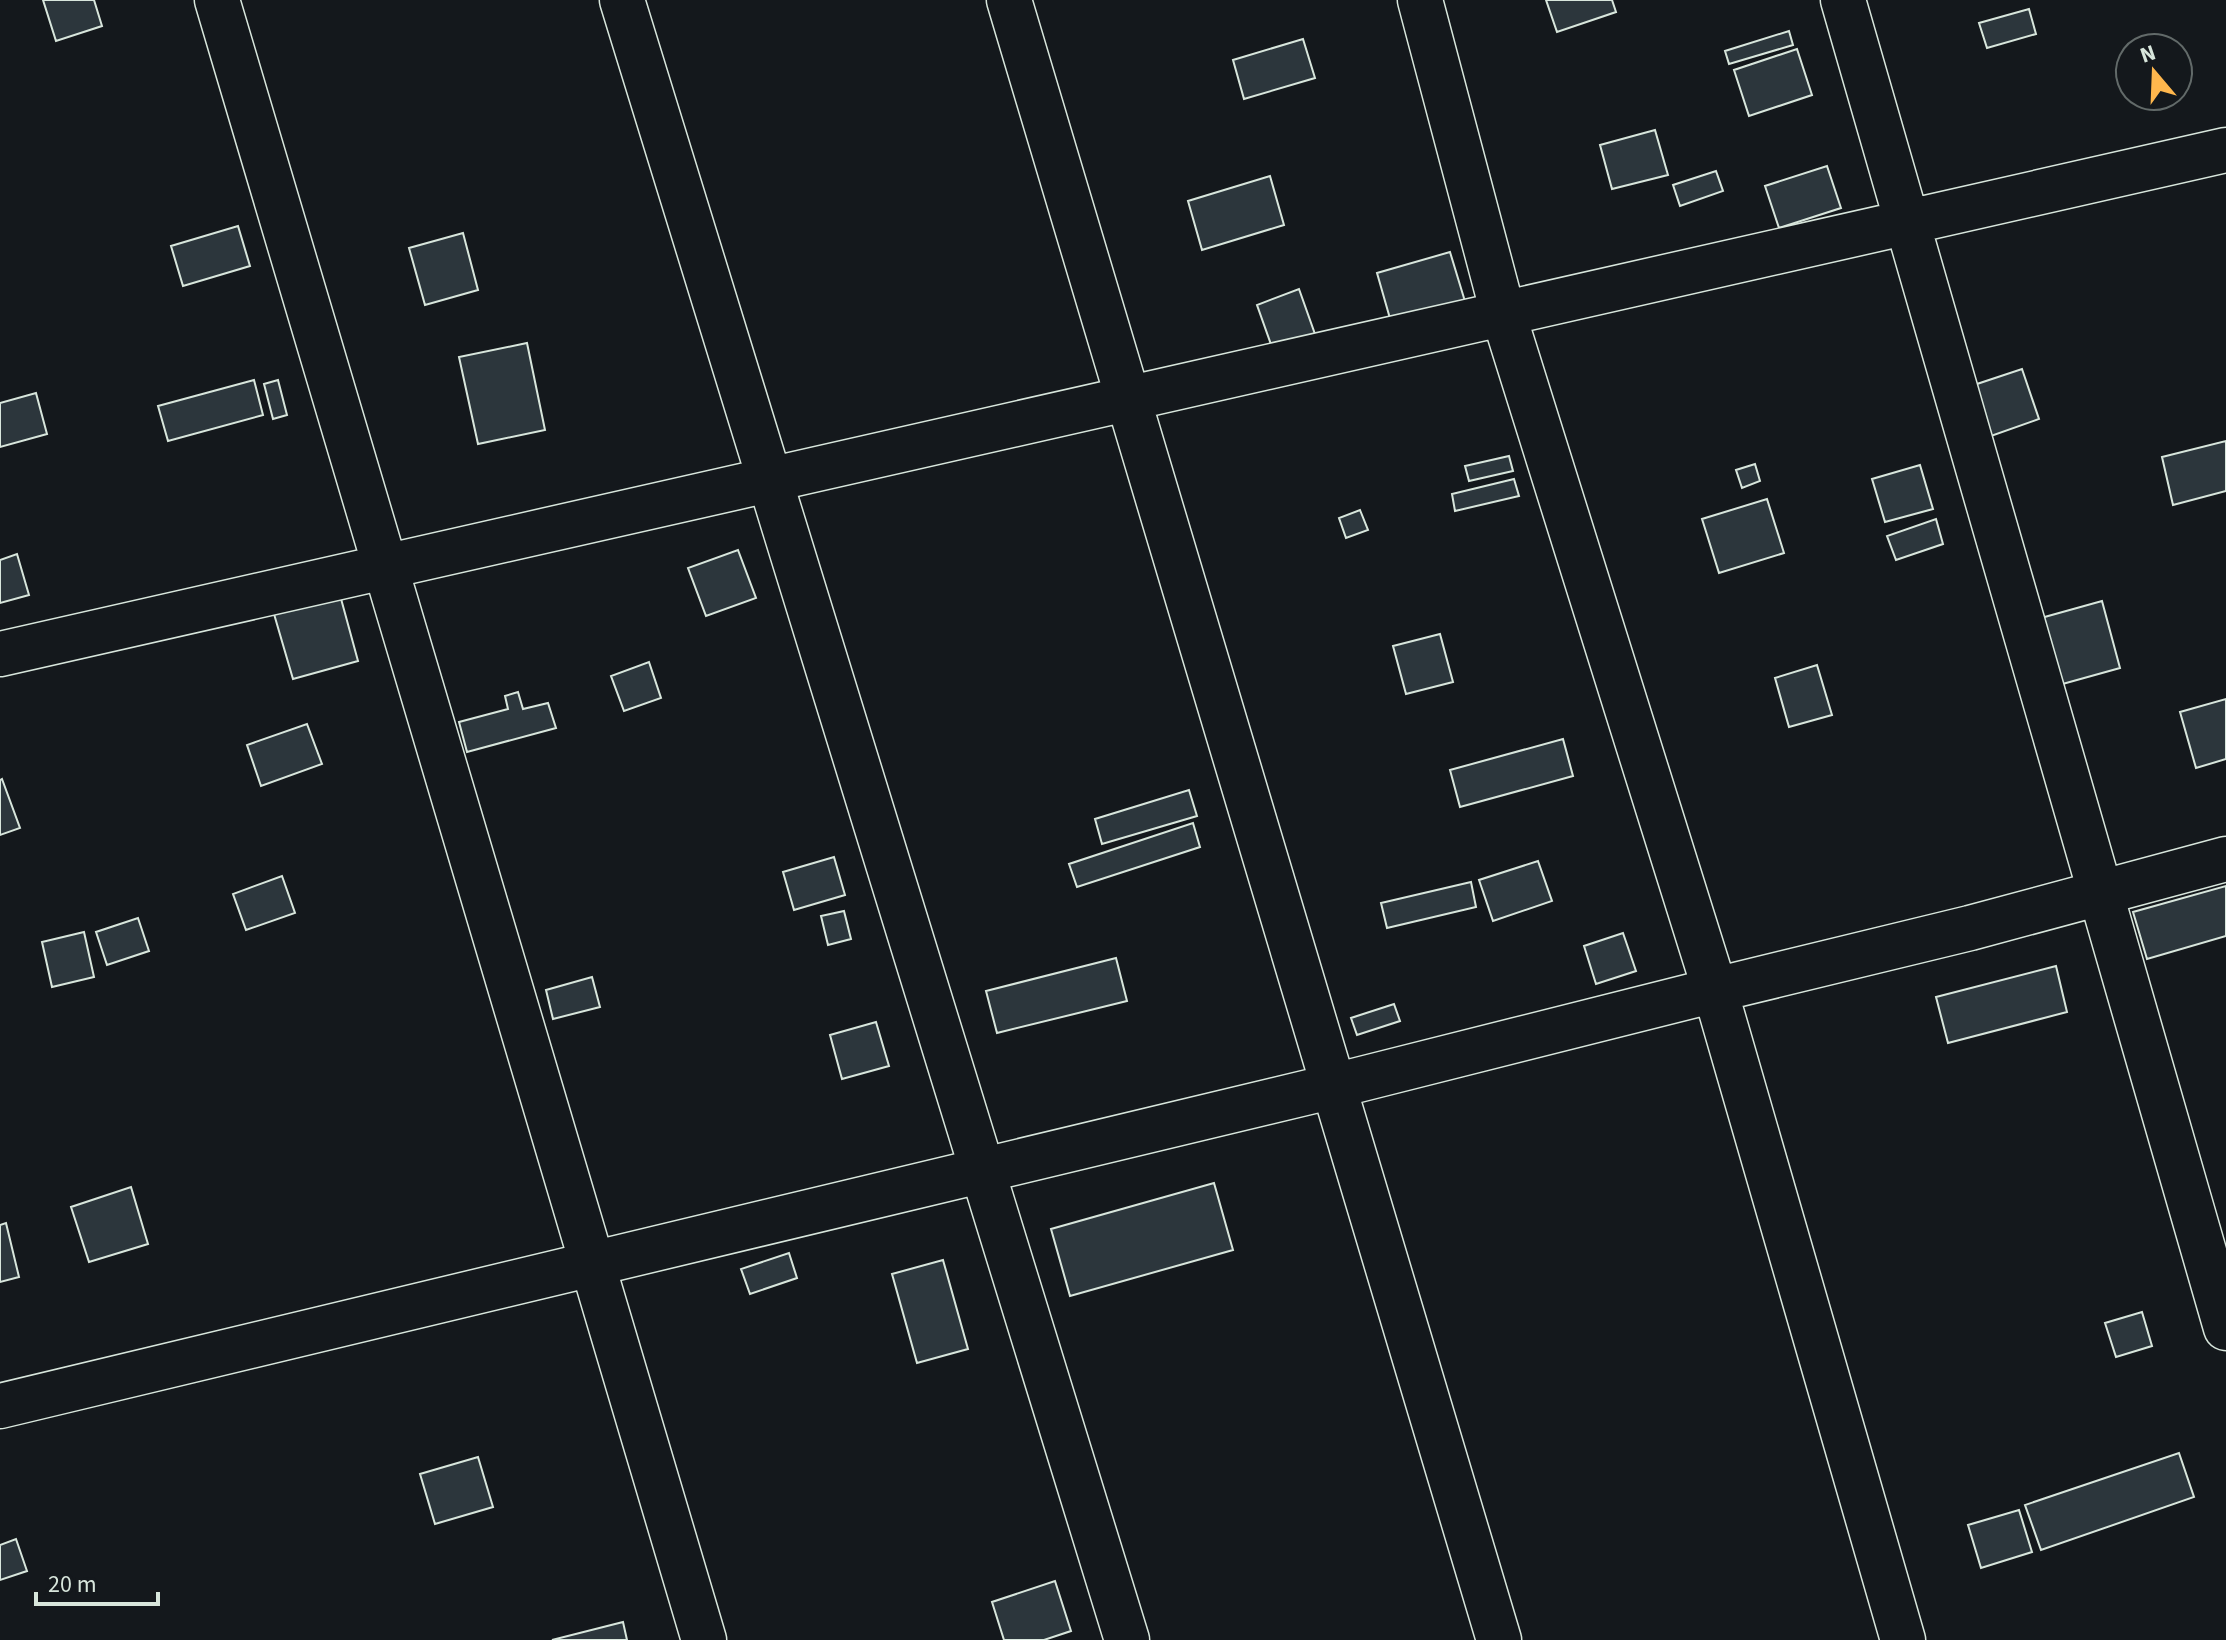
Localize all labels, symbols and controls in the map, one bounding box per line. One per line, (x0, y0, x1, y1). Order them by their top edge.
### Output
north arrow (2114, 32, 2194, 112)
text: N (2136, 37, 2160, 72)
scale bar (36, 1556, 158, 1606)
text: 20 m (48, 1567, 97, 1602)

